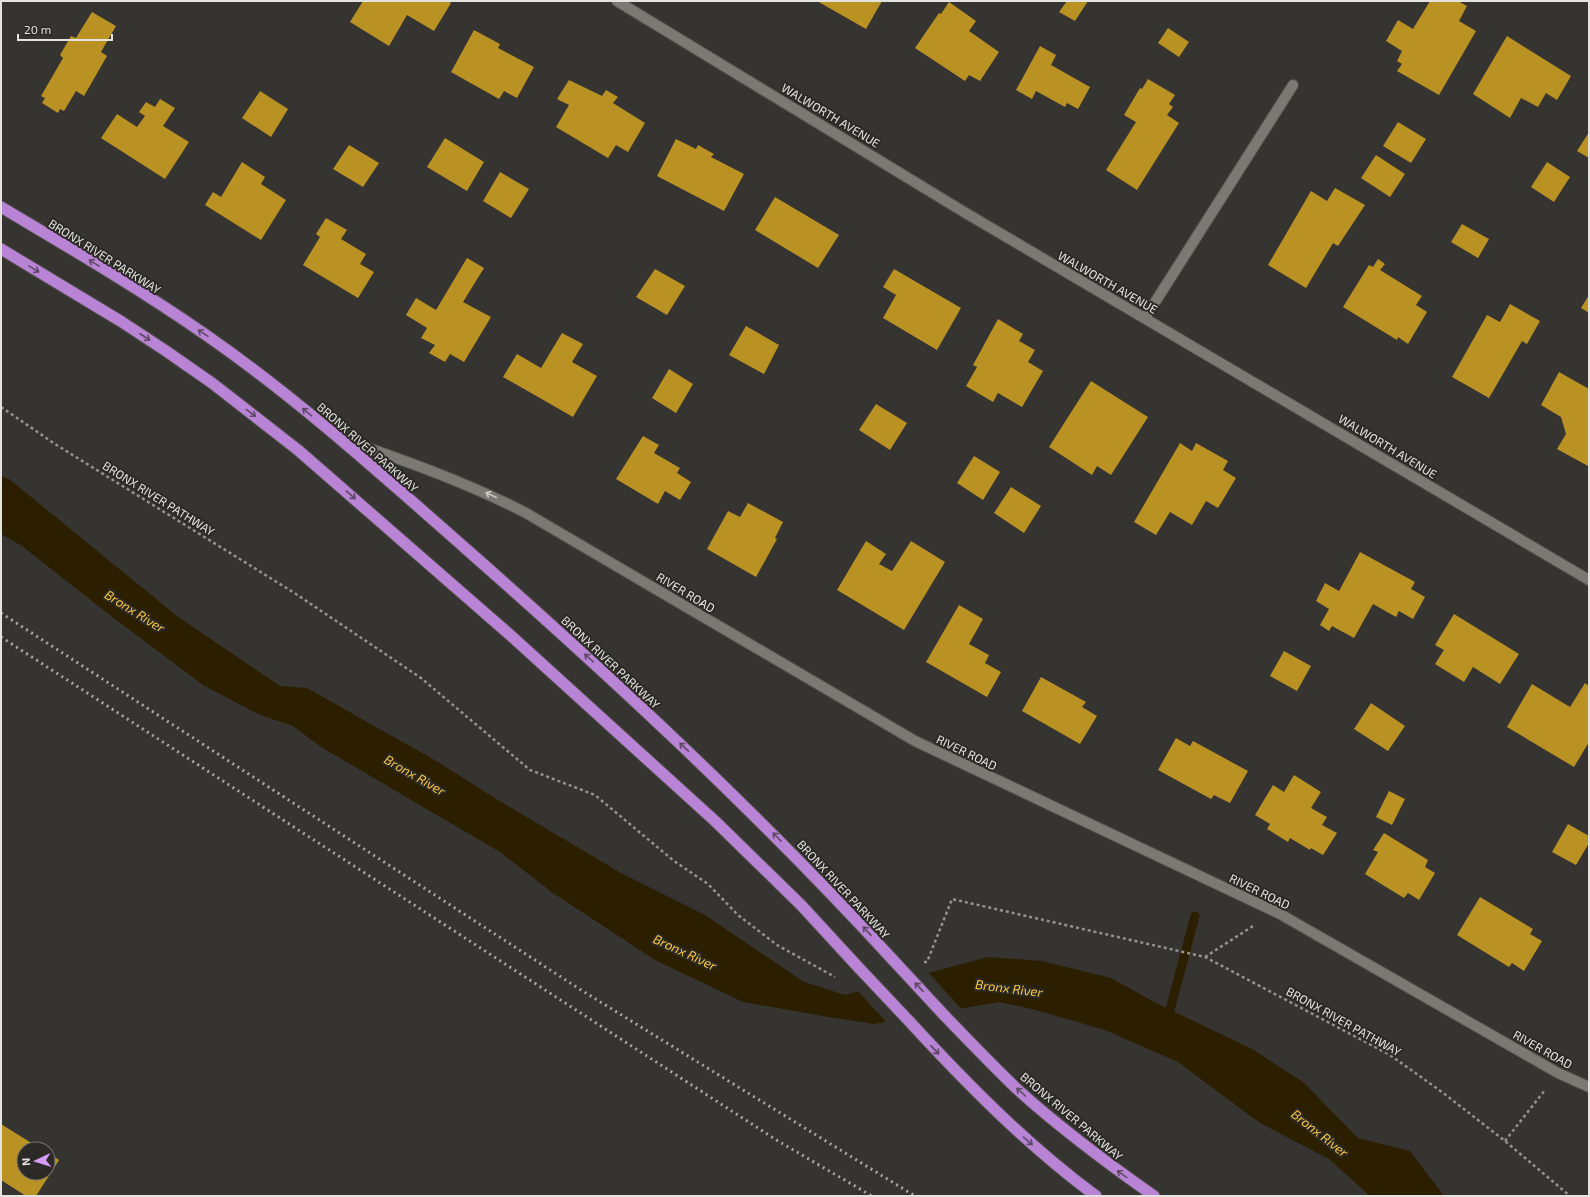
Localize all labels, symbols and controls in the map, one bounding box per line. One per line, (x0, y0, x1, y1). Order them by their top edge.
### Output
scale bar (18, 16, 112, 42)
text: 20 m (24, 22, 51, 36)
street label: WALWORTH AVENUE (779, 80, 883, 150)
street label: BRONX RIVER PARKWAY (46, 216, 164, 296)
street label: WALWORTH AVENUE (1056, 248, 1160, 316)
one-way arrow (89, 259, 100, 267)
one-way arrow (28, 265, 40, 273)
one-way arrow (198, 329, 209, 337)
one-way arrow (139, 334, 151, 342)
street label: BRONX RIVER PARKWAY (315, 399, 422, 495)
one-way arrow (302, 407, 312, 416)
one-way arrow (245, 408, 256, 417)
street label: WALWORTH AVENUE (1336, 411, 1440, 481)
street label: BRONX RIVER PATHWAY (101, 458, 218, 538)
one-way arrow (346, 491, 356, 500)
one-way arrow (485, 491, 497, 498)
street label: RIVER ROAD (654, 569, 718, 615)
water label: Bronx River (102, 586, 169, 636)
street label: BRONX RIVER PARKWAY (559, 613, 663, 711)
one-way arrow (583, 654, 594, 663)
street label: RIVER ROAD (934, 731, 1000, 773)
one-way arrow (679, 743, 689, 752)
water label: Bronx River (382, 751, 449, 799)
one-way arrow (772, 832, 782, 842)
street label: BRONX RIVER PARKWAY (795, 837, 893, 941)
street label: RIVER ROAD (1227, 870, 1293, 912)
one-way arrow (862, 926, 872, 936)
water label: Bronx River (651, 930, 720, 974)
water label: Bronx River (974, 976, 1045, 1000)
one-way arrow (914, 982, 924, 992)
street label: BRONX RIVER PATHWAY (1284, 984, 1404, 1059)
street label: RIVER ROAD (1511, 1027, 1575, 1071)
one-way arrow (931, 1045, 940, 1055)
street label: BRONX RIVER PARKWAY (1018, 1069, 1126, 1163)
one-way arrow (1017, 1088, 1027, 1097)
water label: Bronx River (1288, 1106, 1352, 1161)
one-way arrow (1023, 1136, 1033, 1145)
north arrow (16, 1141, 56, 1181)
text: N (19, 1157, 32, 1166)
one-way arrow (1117, 1170, 1128, 1178)

